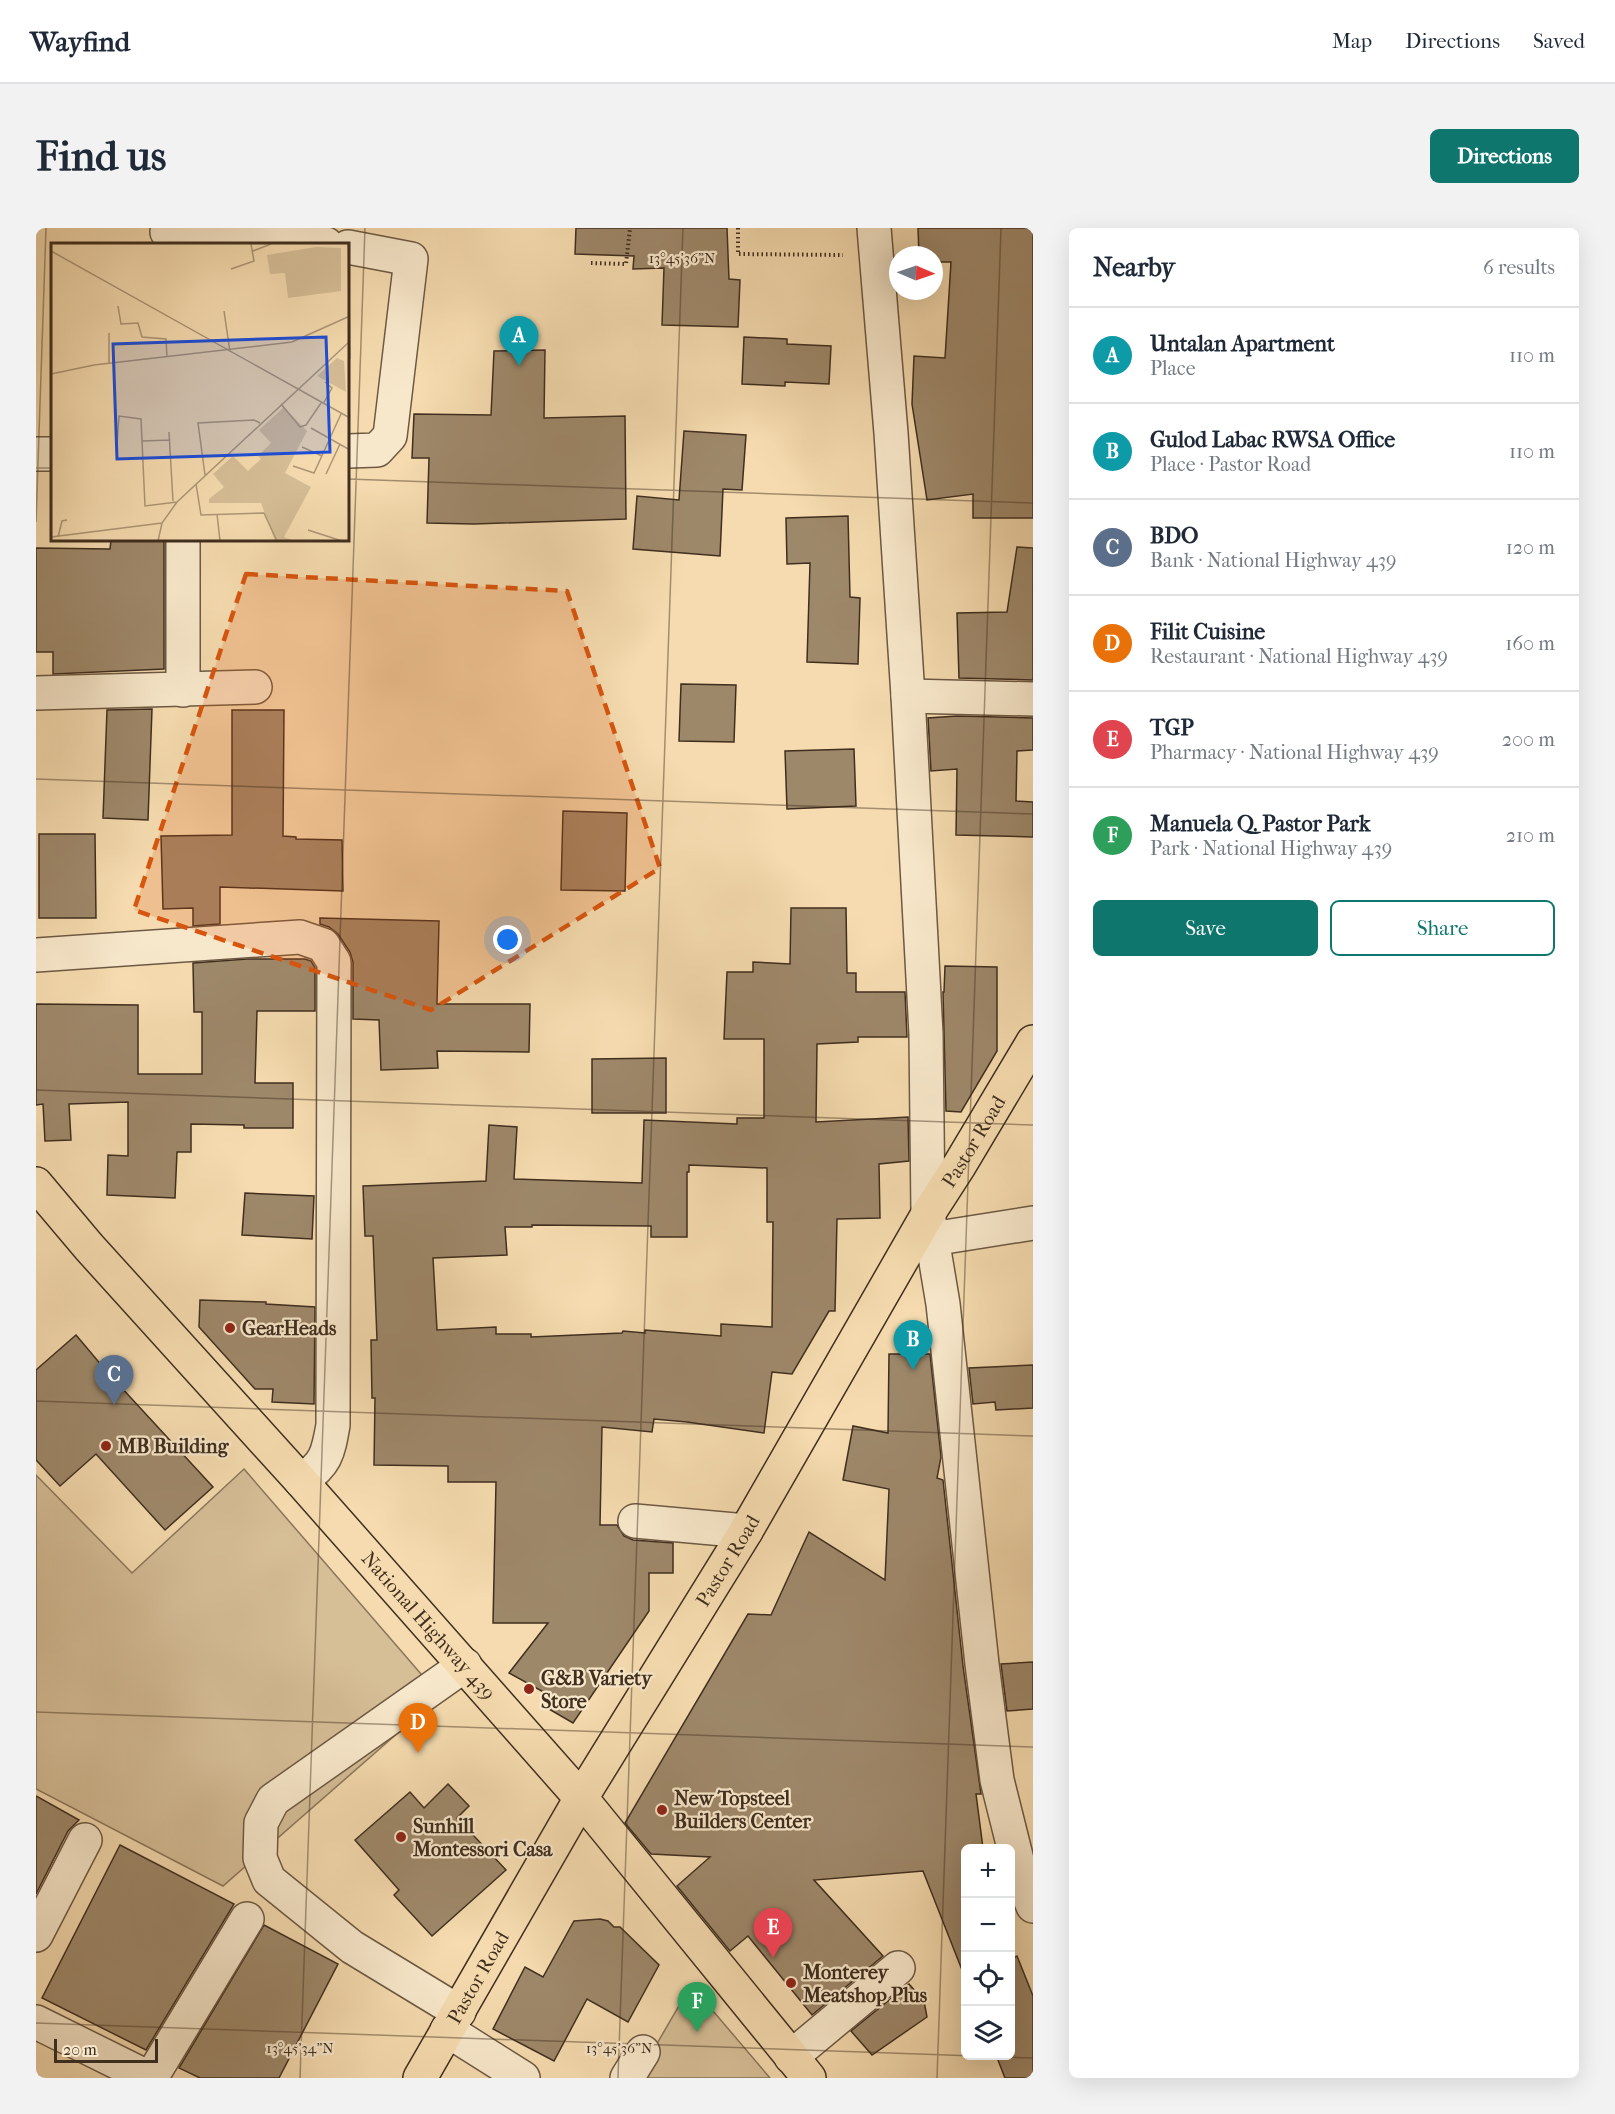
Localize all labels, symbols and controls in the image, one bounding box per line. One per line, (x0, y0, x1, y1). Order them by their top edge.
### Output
text: Wayfind (30, 25, 130, 58)
text: Map (1332, 29, 1372, 53)
text: Directions (1405, 29, 1500, 53)
text: Saved (1533, 29, 1585, 53)
button: Directions (1430, 129, 1579, 183)
text: Find us (36, 132, 166, 181)
inset map (51, 243, 350, 542)
north arrow (889, 246, 943, 300)
text: 13°45'36"N (649, 249, 716, 267)
text: Nearby (1093, 252, 1175, 283)
text: 6 results (1483, 256, 1555, 279)
pin: A (500, 316, 538, 366)
text: Untalan Apartment (1150, 331, 1335, 357)
text: A (1106, 344, 1119, 367)
text: 110 m (1509, 344, 1555, 367)
text: Place (1150, 357, 1196, 380)
text: Gulod Labac RWSA Office (1150, 427, 1395, 453)
text: B (1106, 440, 1119, 463)
text: 110 m (1509, 440, 1555, 463)
text: Place · Pastor Road (1150, 453, 1311, 476)
text: BDO (1150, 523, 1198, 549)
text: C (1106, 536, 1119, 559)
text: 120 m (1506, 536, 1555, 559)
text: Bank · National Highway 439 (1150, 549, 1397, 572)
text: Filit Cuisine (1150, 619, 1265, 645)
text: D (1105, 632, 1120, 655)
text: 160 m (1505, 632, 1555, 655)
text: Restaurant · National Highway 439 (1150, 645, 1448, 668)
text: TGP (1150, 715, 1194, 741)
text: E (1106, 728, 1119, 751)
text: 200 m (1502, 728, 1555, 751)
text: Pharmacy · National Highway 439 (1150, 741, 1439, 764)
text: Manuela Q. Pastor Park (1150, 811, 1370, 837)
text: F (1107, 824, 1118, 847)
text: 210 m (1506, 824, 1555, 847)
text: Park · National Highway 439 (1150, 837, 1392, 860)
button: Save (1093, 900, 1318, 956)
button: Share (1330, 900, 1555, 956)
your location (493, 925, 522, 954)
street label: Pastor Road (937, 1090, 1010, 1192)
place label: GearHeads (242, 1317, 337, 1340)
pin: B (894, 1320, 932, 1370)
marker: GearHeads (223, 1321, 237, 1335)
pin: C (94, 1356, 134, 1405)
place label: MB Building (117, 1435, 230, 1458)
marker: MB Building (99, 1439, 113, 1453)
street label: Pastor Road (691, 1510, 765, 1611)
street label: National Highway 439 (357, 1547, 500, 1704)
place label: G&B Variety Store (541, 1667, 653, 1713)
marker: G&B Variety Store (522, 1682, 536, 1696)
pin: D (398, 1704, 437, 1753)
place label: New Topsteel Builders Center (674, 1787, 811, 1833)
marker: New Topsteel Builders Center (655, 1803, 669, 1817)
place label: Sunhill Montessori Casa (412, 1815, 553, 1861)
marker: Sunhill Montessori Casa (394, 1830, 408, 1844)
map controls (961, 1844, 1015, 2060)
button: + (961, 1844, 1015, 1898)
button: − (961, 1898, 1015, 1952)
pin: E (754, 1908, 792, 1958)
street label: Pastor Road (442, 1926, 514, 2028)
button: locate (961, 1952, 1015, 2006)
place label: Monterey Meatshop Plus (802, 1961, 928, 2007)
marker: Monterey Meatshop Plus (784, 1976, 798, 1990)
pin: F (678, 1982, 716, 2032)
button: layers (961, 2006, 1015, 2060)
scale bar (54, 2036, 158, 2064)
text: 13°45'34"N (266, 2039, 334, 2057)
text: 13°45'36"N (586, 2039, 653, 2057)
text: 20 m (63, 2040, 97, 2059)

